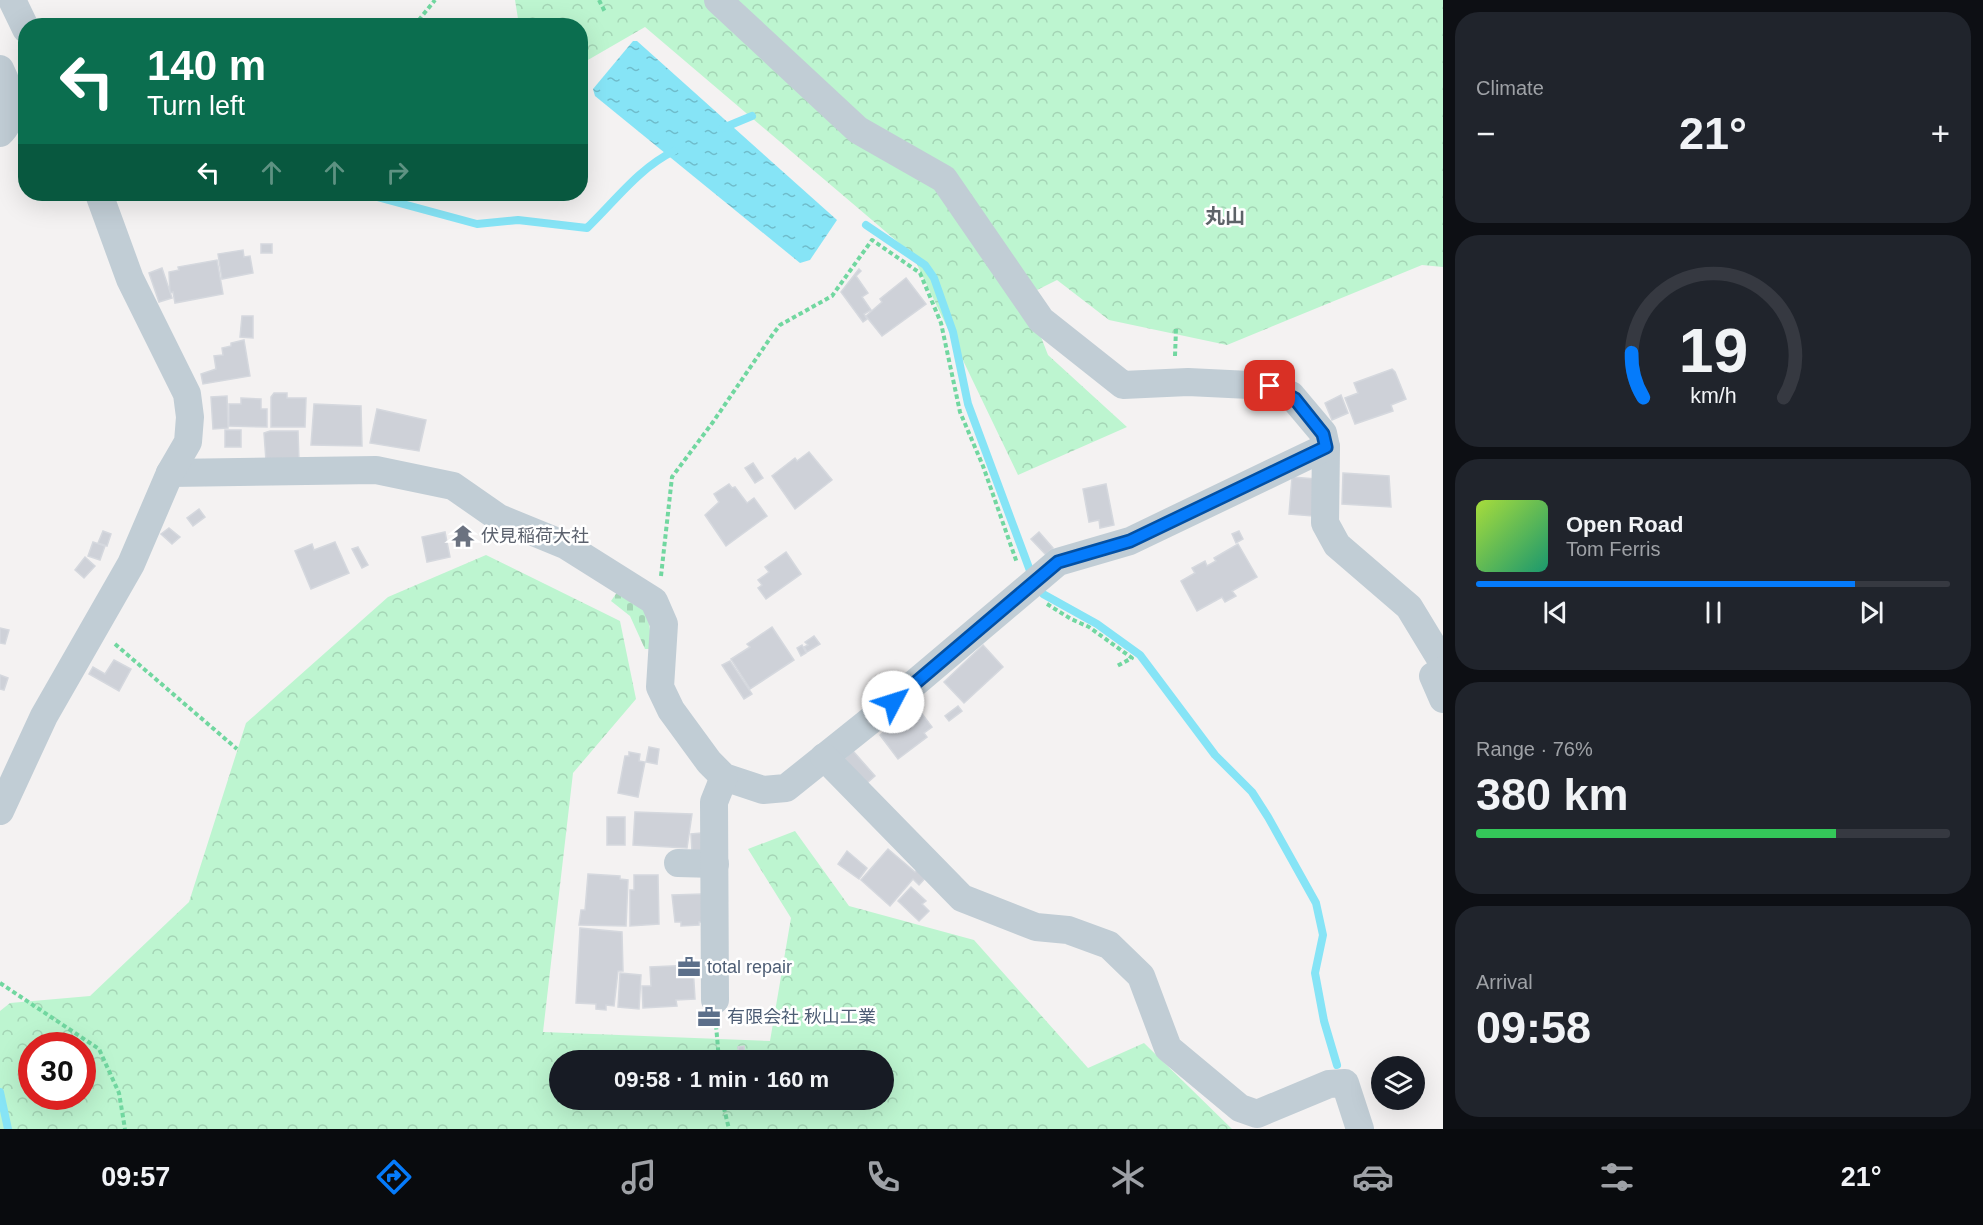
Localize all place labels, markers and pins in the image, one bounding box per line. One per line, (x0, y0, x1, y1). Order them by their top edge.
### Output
pin (1244, 360, 1295, 411)
temple icon: 伏見稲荷大社 (450, 523, 476, 549)
place label: 伏見稲荷大社 (481, 526, 589, 546)
office icon: total repair (676, 954, 702, 980)
place label: total repair (707, 957, 792, 977)
office icon: 有限会社 秋山工業 (696, 1004, 722, 1030)
place label: 有限会社 秋山工業 (727, 1007, 876, 1027)

